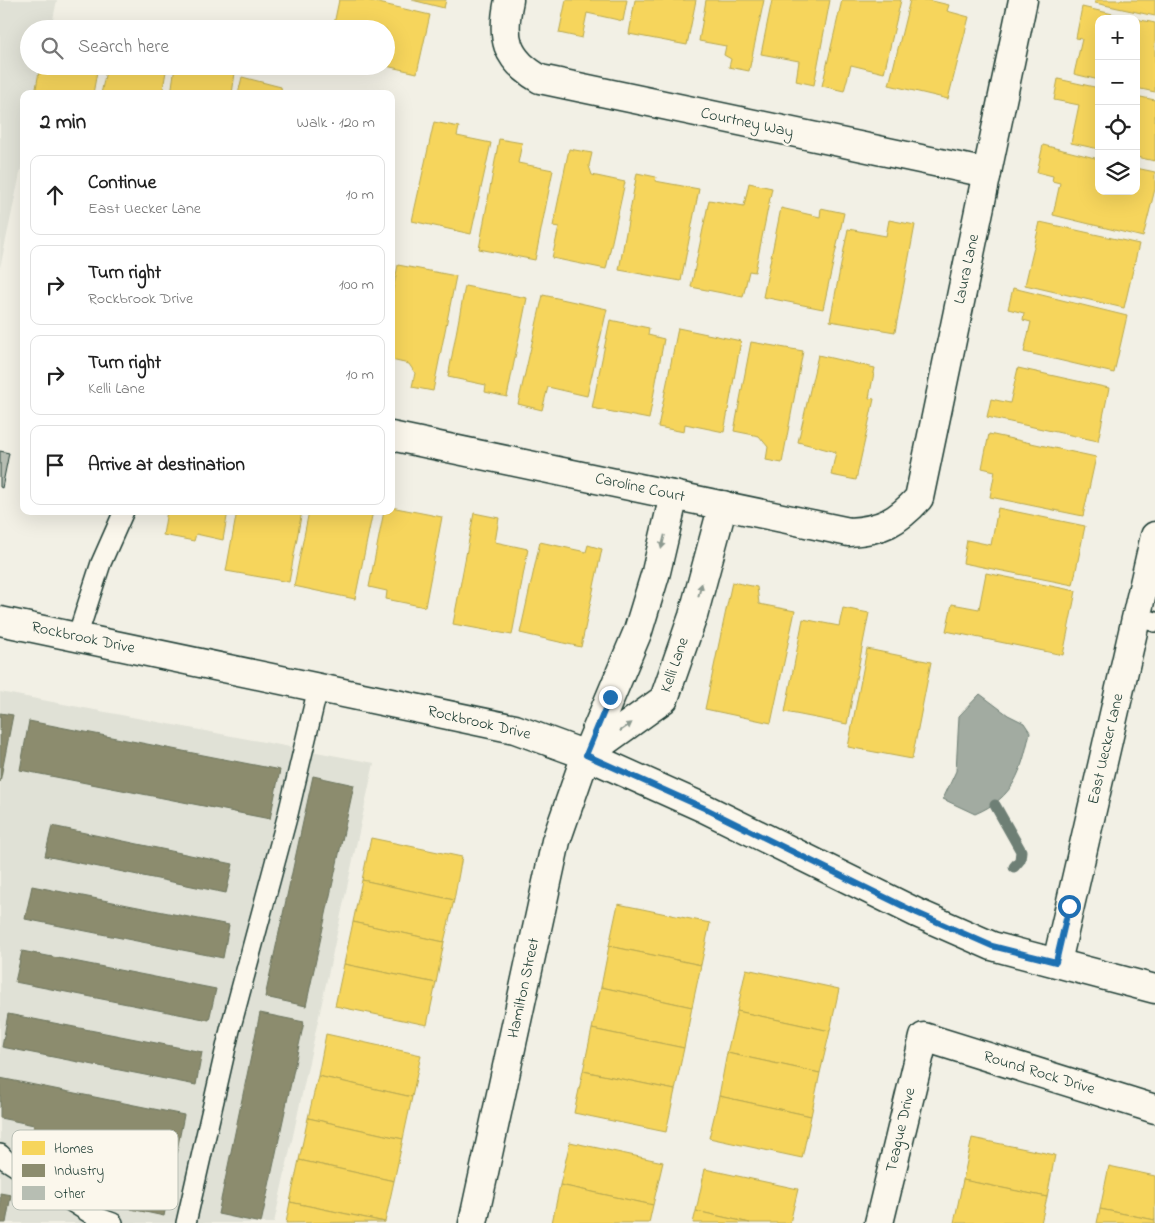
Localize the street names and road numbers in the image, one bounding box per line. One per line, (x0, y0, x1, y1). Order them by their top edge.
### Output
street label: Courtney Way (698, 101, 796, 145)
street label: Laura Lane (948, 231, 986, 306)
street label: Caroline Court (593, 467, 688, 509)
street label: Rockbrook Drive (29, 615, 138, 661)
street label: Kelli Lane (654, 633, 696, 696)
street label: East Uecker Lane (1082, 690, 1131, 807)
street label: Rockbrook Drive (425, 699, 534, 747)
street label: Hamilton Street (502, 935, 546, 1040)
street label: Round Rock Drive (980, 1045, 1099, 1102)
street label: Teague Drive (880, 1085, 923, 1175)

